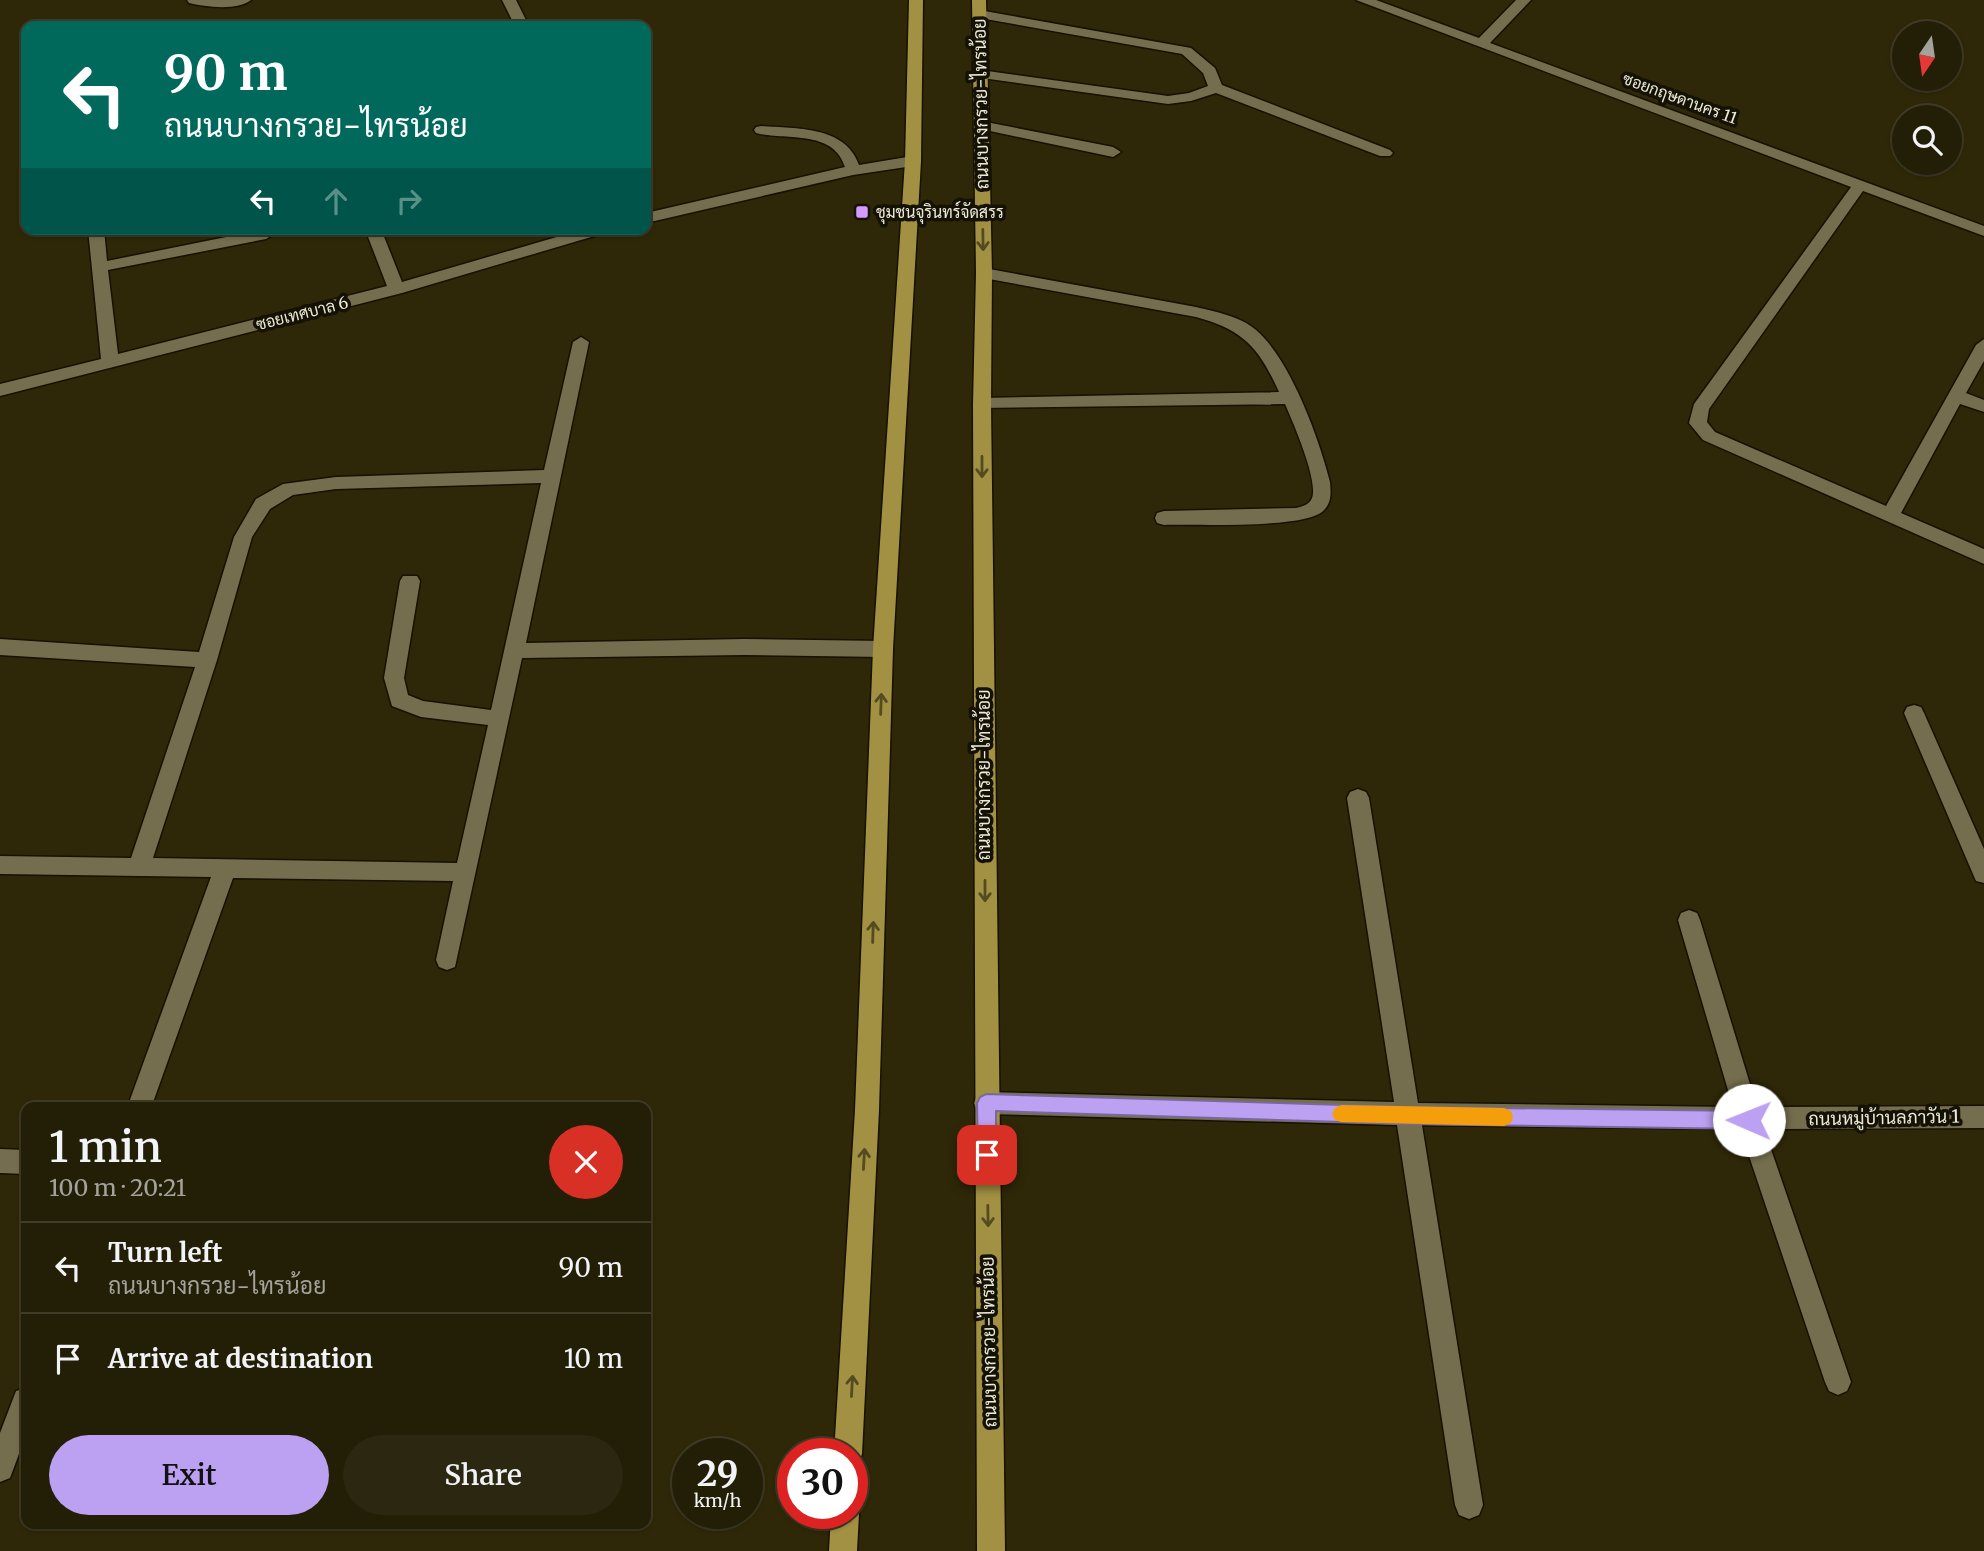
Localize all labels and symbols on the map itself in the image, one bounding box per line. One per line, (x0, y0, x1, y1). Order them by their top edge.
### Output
street label: ถนนบางกรวย-ไทรน้อย (967, 18, 993, 190)
north arrow (1892, 21, 1962, 91)
street label: ซอยกฤษดานคร 11 (1620, 68, 1740, 128)
place label: ชุมชนจุรินทร์จัดสรร (876, 200, 1004, 224)
marker: ชุมชนจุรินทร์จัดสรร (854, 204, 870, 220)
one-way arrow (976, 228, 990, 251)
street label: ซอยเทศบาล 6 (254, 292, 351, 334)
one-way arrow (975, 455, 989, 478)
street label: ถนนบางกรวย-ไทรน้อย (971, 690, 995, 860)
one-way arrow (874, 693, 887, 716)
one-way arrow (978, 879, 992, 902)
one-way arrow (866, 920, 879, 943)
position arrow (1712, 1083, 1786, 1157)
street label: ถนนหมู่บ้านลภาวัน 1 (1808, 1105, 1960, 1132)
pin (957, 1125, 1017, 1185)
one-way arrow (858, 1148, 871, 1171)
one-way arrow (981, 1204, 994, 1227)
street label: ถนนบางกรวย-ไทรน้อย (975, 1256, 1001, 1428)
one-way arrow (846, 1375, 859, 1398)
speed limit sign: 30 (777, 1438, 868, 1529)

